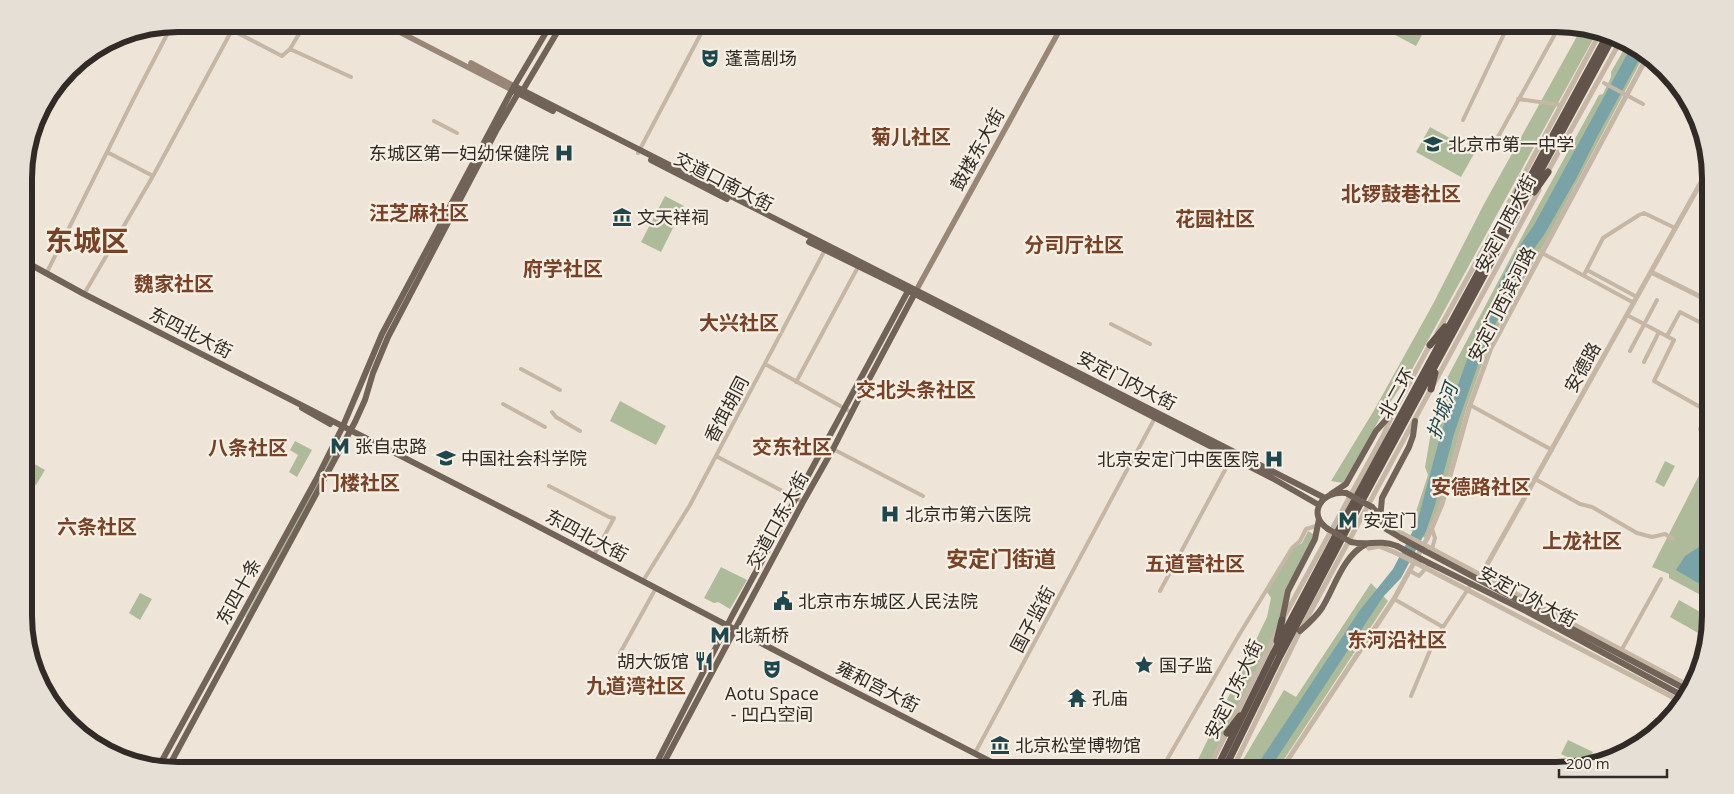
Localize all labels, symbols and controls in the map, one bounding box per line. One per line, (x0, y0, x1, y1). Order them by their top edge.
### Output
place label: 蓬蒿剧场 (725, 46, 797, 70)
theatre icon: 蓬蒿剧场 (699, 47, 721, 69)
street label: 鼓楼东大街 (945, 104, 1009, 194)
district label: 菊儿社区 (871, 123, 951, 150)
place label: 北京市第一中学 (1448, 132, 1574, 156)
school or university icon: 北京市第一中学 (1422, 133, 1444, 155)
place label: 东城区第一妇幼保健院 (369, 141, 549, 165)
hospital icon: 东城区第一妇幼保健院 (553, 142, 575, 164)
street label: 交道口南大街 (670, 146, 778, 216)
street label: 安定门西大街 (1469, 170, 1541, 276)
district label: 北锣鼓巷社区 (1341, 180, 1461, 207)
district label: 汪芝麻社区 (369, 199, 469, 226)
place label: 文天祥祠 (637, 205, 709, 229)
district label: 花园社区 (1175, 205, 1255, 232)
museum icon: 文天祥祠 (611, 206, 633, 228)
district label: 东城区 (45, 221, 129, 259)
district label: 分司厅社区 (1024, 231, 1124, 258)
street label: 安定门西滨河路 (1462, 242, 1540, 366)
district label: 府学社区 (523, 255, 603, 282)
district label: 魏家社区 (134, 270, 214, 297)
street label: 东四北大街 (145, 301, 237, 363)
district label: 大兴社区 (699, 309, 779, 336)
street label: 安德路 (1558, 338, 1606, 396)
street label: 安定门内大街 (1073, 345, 1181, 415)
street label: 北二环 (1372, 364, 1420, 422)
street label: 香饵胡同 (699, 372, 753, 446)
district label: 交北头条社区 (856, 376, 976, 403)
water label: 护城河 (1420, 376, 1465, 442)
district label: 交东社区 (752, 433, 832, 460)
district label: 八条社区 (208, 434, 288, 461)
place label: 张自忠路 (355, 434, 427, 458)
metro station icon: 张自忠路 (329, 435, 351, 457)
place label: 中国社会科学院 (461, 446, 587, 470)
school or university icon: 中国社会科学院 (435, 447, 457, 469)
place label: 北京安定门中医医院 (1097, 447, 1259, 471)
hospital icon: 北京安定门中医医院 (1263, 448, 1285, 470)
street label: 交道口东大街 (740, 467, 814, 573)
district label: 门楼社区 (320, 469, 400, 496)
district label: 安德路社区 (1431, 473, 1531, 500)
place label: 北京市第六医院 (905, 502, 1031, 526)
street label: 东四北大街 (542, 503, 632, 567)
hospital icon: 北京市第六医院 (879, 503, 901, 525)
place label: 安定门 (1363, 508, 1417, 532)
metro station icon: 安定门 (1337, 509, 1359, 531)
district label: 六条社区 (57, 513, 137, 540)
district label: 上龙社区 (1542, 527, 1622, 554)
district label: 安定门街道 (946, 543, 1056, 573)
district label: 五道营社区 (1145, 550, 1245, 577)
street label: 东四十条 (210, 554, 266, 628)
street label: 安定门外大街 (1475, 560, 1581, 632)
street label: 国子监街 (1005, 582, 1059, 656)
place label: 北京市东城区人民法院 (798, 589, 978, 613)
public building icon: 北京市东城区人民法院 (772, 590, 794, 612)
place label: 北新桥 (735, 623, 789, 647)
metro station icon: 北新桥 (709, 624, 731, 646)
district label: 东河沿社区 (1347, 626, 1447, 653)
street label: 安定门东大街 (1199, 635, 1267, 743)
place label: 胡大饭馆 (617, 649, 689, 673)
restaurant icon: 胡大饭馆 (693, 650, 715, 672)
place label: 国子监 (1159, 653, 1213, 677)
place icon: 国子监 (1133, 654, 1155, 676)
street label: 雍和宫大街 (832, 655, 924, 717)
theatre icon: Aotu Space - 凹凸空间 (761, 658, 783, 680)
district label: 九道湾社区 (586, 672, 686, 699)
place label: Aotu Space - 凹凸空间 (725, 681, 819, 726)
place label: 孔庙 (1092, 686, 1128, 710)
temple icon: 孔庙 (1066, 687, 1088, 709)
place label: 北京松堂博物馆 (1015, 733, 1141, 757)
museum icon: 北京松堂博物馆 (989, 734, 1011, 756)
scale bar (1559, 746, 1666, 778)
text: 200 m (1566, 753, 1610, 773)

